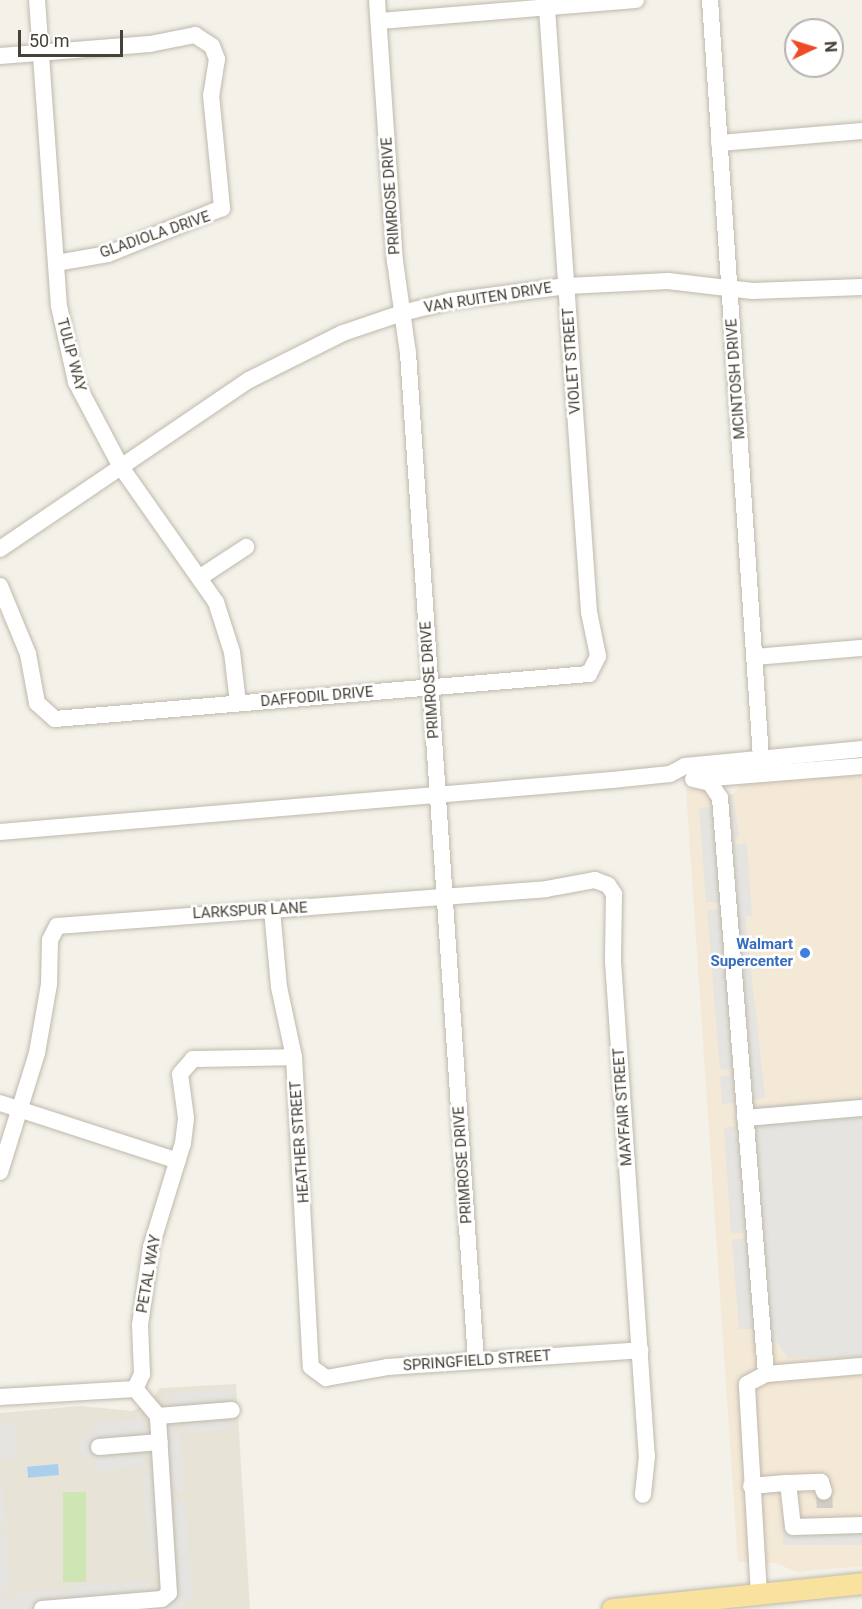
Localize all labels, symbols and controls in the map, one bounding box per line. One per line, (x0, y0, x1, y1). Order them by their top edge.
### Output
scale bar (21, 18, 126, 56)
north arrow (784, 18, 844, 78)
text: 50 m (29, 30, 69, 51)
text: N (821, 41, 840, 53)
street label: PRIMROSE DRIVE (378, 137, 404, 255)
street label: GLADIOLA DRIVE (97, 208, 213, 262)
street label: VAN RUITEN DRIVE (423, 279, 553, 317)
street label: VIOLET STREET (559, 307, 585, 415)
street label: TULIP WAY (53, 316, 89, 394)
street label: MCINTOSH DRIVE (723, 318, 749, 440)
street label: PRIMROSE DRIVE (417, 621, 443, 739)
street label: DAFFODIL DRIVE (260, 683, 374, 711)
street label: LARKSPUR LANE (192, 899, 308, 923)
place label: Walmart Supercenter (710, 935, 793, 970)
marker: Walmart Supercenter (798, 946, 812, 960)
street label: MAYFAIR STREET (610, 1047, 636, 1167)
street label: HEATHER STREET (287, 1080, 313, 1204)
street label: PRIMROSE DRIVE (450, 1106, 476, 1224)
street label: PETAL WAY (133, 1233, 165, 1315)
street label: SPRINGFIELD STREET (402, 1347, 552, 1375)

